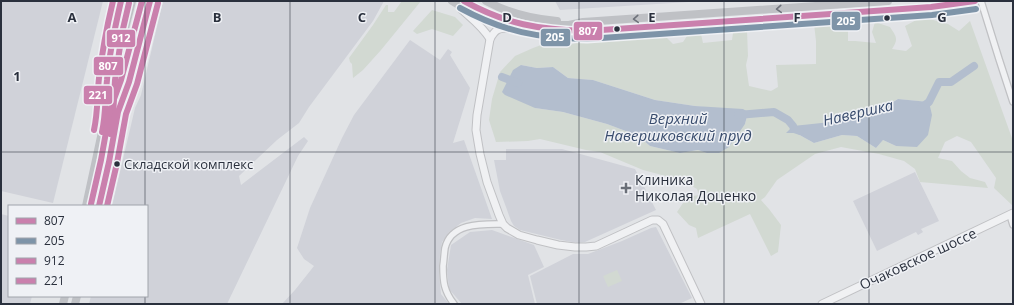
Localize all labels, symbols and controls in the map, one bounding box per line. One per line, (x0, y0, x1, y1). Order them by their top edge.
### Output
one-way arrow (776, 4, 782, 13)
text: A (68, 8, 77, 26)
text: B (213, 8, 222, 26)
text: C (358, 8, 366, 26)
text: D (502, 8, 512, 26)
text: E (648, 8, 656, 26)
text: F (793, 8, 801, 26)
text: G (937, 8, 947, 26)
line badge: 205 (831, 11, 861, 31)
text: 205 (837, 13, 855, 28)
unlabelled marker (882, 13, 892, 23)
one-way arrow (633, 14, 639, 23)
line badge: 807 (573, 21, 603, 41)
text: 807 (579, 23, 597, 38)
unlabelled marker (612, 24, 622, 34)
line badge: 205 (540, 28, 571, 47)
line badge: 912 (106, 29, 136, 48)
text: 205 (546, 29, 564, 44)
text: 912 (112, 30, 130, 45)
line badge: 807 (93, 56, 124, 76)
text: 807 (99, 58, 117, 73)
text: 1 (13, 67, 21, 85)
line badge: 221 (83, 85, 113, 105)
text: 221 (89, 87, 107, 102)
water label: Навершка (821, 94, 895, 130)
water label: Верхний Навершковский пруд (604, 108, 752, 145)
place label: Складской комплекс (124, 155, 253, 173)
marker: Складской комплекс (112, 159, 122, 169)
place label: Клиника Николая Доценко (635, 170, 756, 205)
marker: Клиника Николая Доценко (620, 182, 632, 194)
legend (8, 205, 148, 297)
text: 807 (44, 212, 65, 229)
street label: Очаковское шоссе (856, 223, 979, 294)
text: 205 (44, 232, 65, 249)
text: 912 (44, 252, 65, 269)
text: 221 (44, 272, 65, 289)

